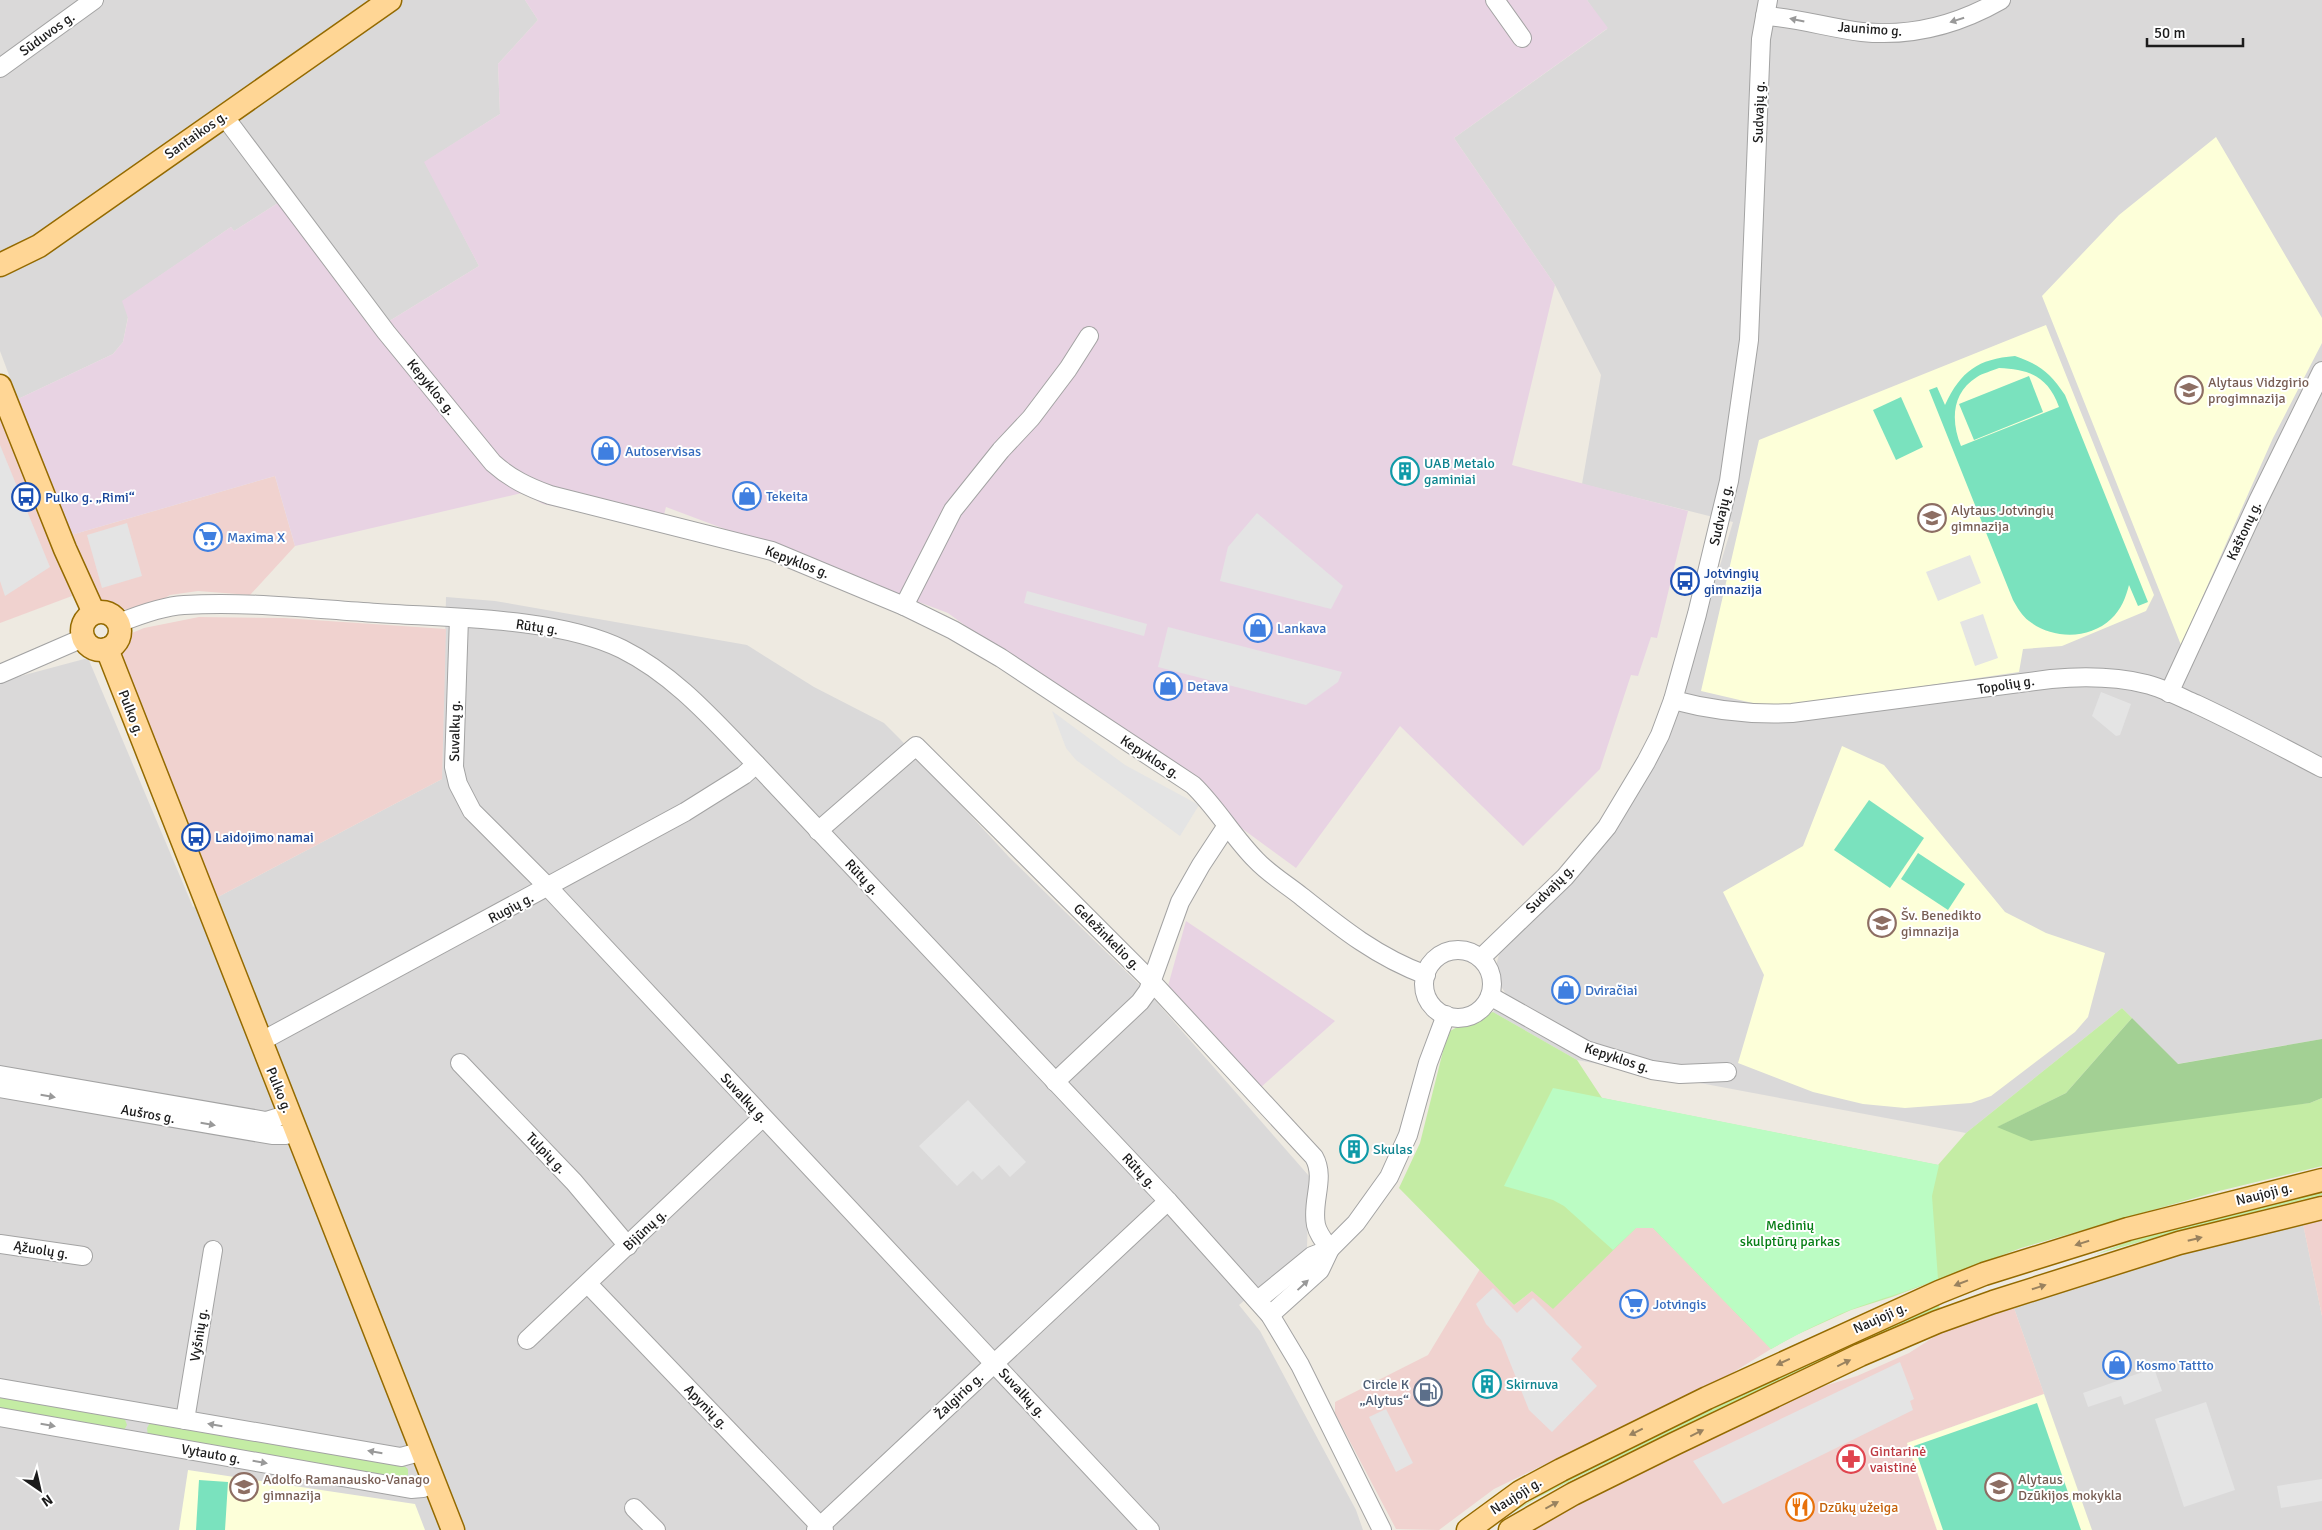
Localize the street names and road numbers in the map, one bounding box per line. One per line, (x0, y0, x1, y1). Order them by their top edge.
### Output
street label: Sūduvos g. (16, 8, 78, 60)
street label: Jaunimo g. (1837, 18, 1903, 40)
street label: Sudvajų g. (1749, 81, 1769, 143)
street label: Santaikos g. (161, 107, 231, 163)
street label: Kepyklos g. (403, 355, 459, 419)
street label: Sudvajų g. (1706, 483, 1736, 547)
street label: Kaštonų g. (2223, 499, 2265, 563)
street label: Kepyklos g. (762, 542, 832, 582)
street label: Rūtų g. (515, 616, 559, 638)
street label: Topolių g. (1976, 672, 2036, 698)
street label: Pulko g. (115, 688, 147, 738)
street label: Suvalkų g. (446, 700, 464, 762)
street label: Kepyklos g. (1117, 732, 1183, 782)
street label: Rūtų g. (841, 856, 883, 898)
street label: Sudvajų g. (1522, 861, 1578, 917)
street label: Rugių g. (486, 889, 536, 927)
street label: Geležinkelio g. (1070, 900, 1144, 974)
street label: Kepyklos g. (1582, 1039, 1652, 1077)
street label: Pulko g. (262, 1065, 296, 1115)
street label: Suvalkų g. (717, 1070, 771, 1126)
street label: Aušros g. (120, 1101, 176, 1127)
street label: Tulpių g. (522, 1129, 570, 1177)
street label: Rūtų g. (1118, 1150, 1160, 1192)
street label: Naujoji g. (2234, 1179, 2294, 1209)
street label: Bijūnų g. (620, 1206, 670, 1254)
street label: Ąžuolų g. (12, 1237, 70, 1263)
street label: Naujoji g. (1850, 1299, 1910, 1337)
street label: Vyšnių g. (186, 1307, 212, 1363)
street label: Suvalkų g. (995, 1365, 1049, 1421)
street label: Žalgirio g. (931, 1369, 987, 1423)
street label: Apynių g. (681, 1381, 731, 1433)
street label: Vytauto g. (180, 1440, 242, 1468)
street label: Naujoji g. (1487, 1474, 1545, 1518)

